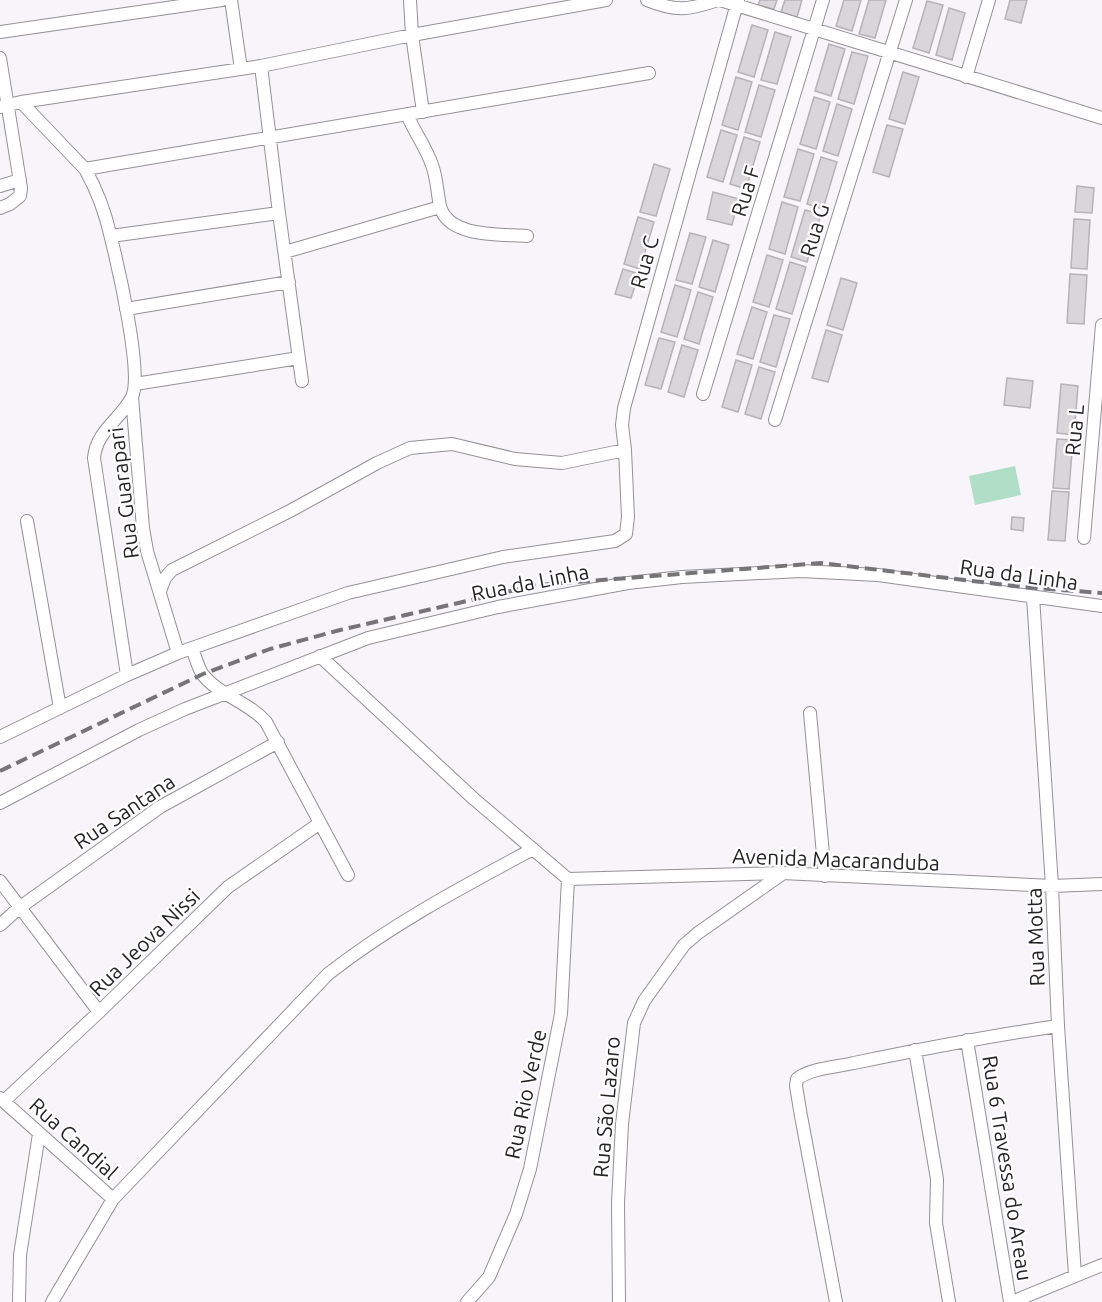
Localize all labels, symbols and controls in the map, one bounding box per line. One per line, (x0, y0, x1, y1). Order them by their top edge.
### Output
street label: Rua F (726, 163, 764, 219)
street label: Rua G (795, 200, 833, 260)
street label: Rua C (625, 233, 663, 291)
street label: Rua L (1060, 403, 1088, 457)
street label: Rua Guarapari (103, 426, 143, 560)
street label: Rua da Linha (958, 554, 1080, 594)
street label: Rua da Linha (469, 559, 591, 605)
street label: Rua Santana (69, 769, 179, 853)
street label: Avenida Macaranduba (732, 843, 940, 875)
street label: Rua Jeova Nissi (84, 883, 204, 1001)
street label: Rua Motta (1021, 887, 1049, 987)
street label: Rua Rio Verde (500, 1027, 550, 1161)
street label: Rua São Lazaro (588, 1035, 624, 1179)
street label: Rua 6 Travessa do Areau (978, 1054, 1038, 1282)
street label: Rua Candial (25, 1092, 123, 1184)

